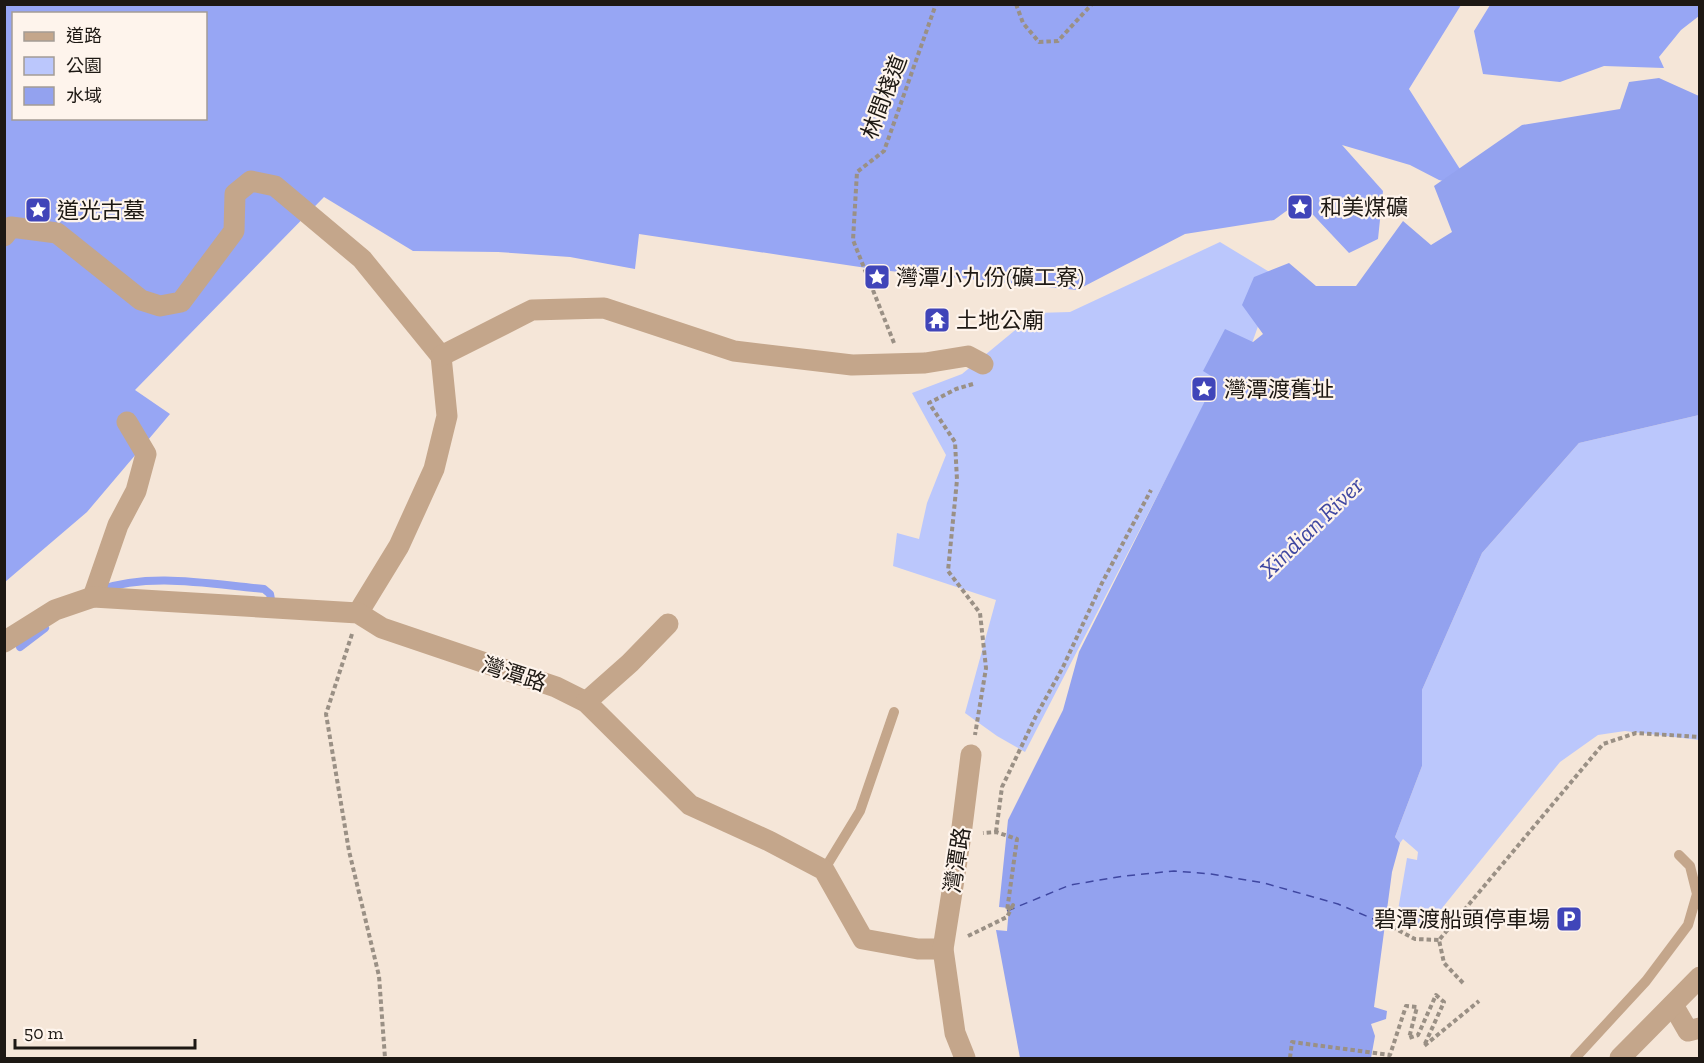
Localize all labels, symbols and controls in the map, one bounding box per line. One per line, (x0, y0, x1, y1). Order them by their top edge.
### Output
legend (12, 12, 207, 120)
text: 道路 (66, 25, 102, 47)
street label: 林間棧道 (856, 51, 912, 143)
text: 公園 (66, 55, 102, 77)
text: 水域 (66, 85, 102, 107)
place icon: 和美煤礦 (1285, 192, 1315, 222)
place label: 和美煤礦 (1320, 194, 1408, 221)
place icon: 道光古墓 (23, 195, 53, 225)
place label: 道光古墓 (57, 197, 145, 224)
place icon: 灣潭小九份(礦工寮) (862, 262, 892, 292)
place label: 灣潭小九份(礦工寮) (896, 264, 1084, 291)
temple icon: 土地公廟 (922, 305, 952, 335)
place label: 土地公廟 (956, 307, 1044, 334)
place icon: 灣潭渡舊址 (1189, 374, 1219, 404)
place label: 灣潭渡舊址 (1224, 376, 1334, 403)
water label: Xindian River (1253, 470, 1369, 584)
street label: 灣潭路 (478, 651, 550, 697)
street label: 灣潭路 (939, 825, 975, 895)
parking icon: 碧潭渡船頭停車場 (1554, 904, 1584, 934)
place label: 碧潭渡船頭停車場 (1374, 906, 1550, 933)
scale bar (15, 1012, 195, 1050)
text: 50 m (24, 1022, 64, 1044)

